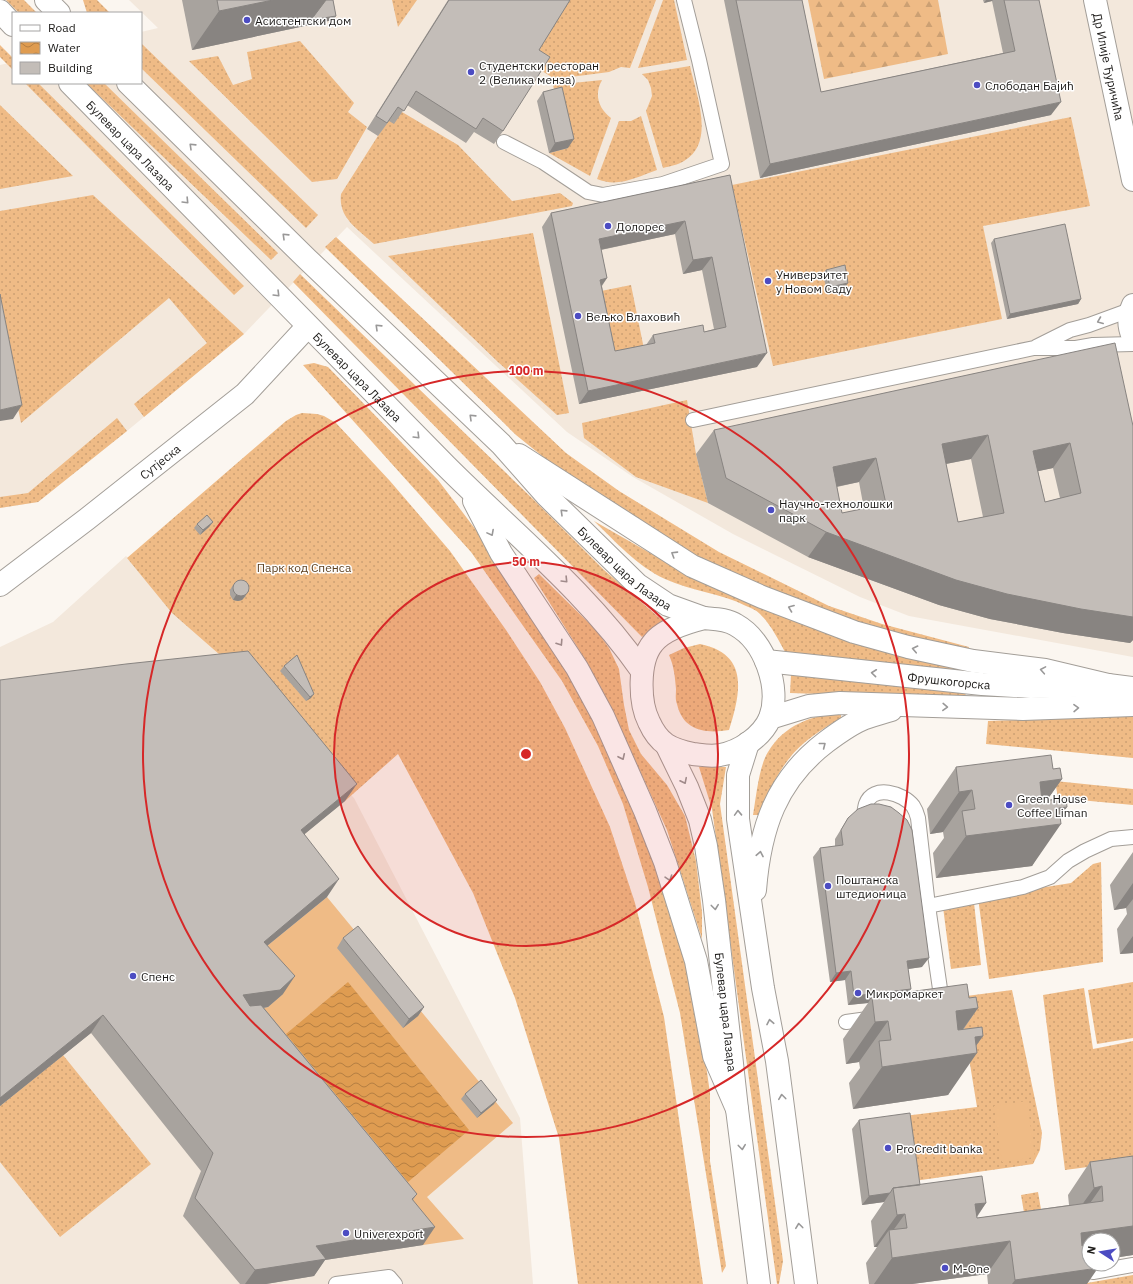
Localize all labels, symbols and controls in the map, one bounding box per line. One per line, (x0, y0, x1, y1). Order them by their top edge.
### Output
street label: Др Илије Ђуричића (1090, 11, 1128, 122)
legend (12, 12, 142, 84)
place label: Асистентски дом (255, 13, 351, 28)
marker: Асистентски дом (242, 15, 252, 25)
text: Road (48, 20, 76, 35)
text: Water (48, 40, 81, 55)
place label: Студентски ресторан 2 (Велика менза) (479, 58, 599, 87)
text: Building (48, 60, 93, 75)
marker: Студентски ресторан 2 (Велика менза) (466, 67, 476, 77)
place label: Слободан Бајић (985, 78, 1074, 93)
marker: Слободан Бајић (972, 80, 982, 90)
street label: Булевар цара Лазара (84, 97, 178, 194)
one-way arrow (189, 143, 197, 151)
one-way arrow (181, 196, 189, 204)
place label: Долорес (616, 219, 664, 234)
marker: Долорес (603, 221, 613, 231)
one-way arrow (282, 233, 290, 241)
place label: Универзитет у Новом Саду (776, 267, 852, 296)
marker: Универзитет у Новом Саду (763, 276, 773, 286)
one-way arrow (272, 289, 280, 297)
place label: Вељко Влаховић (586, 309, 680, 324)
marker: Вељко Влаховић (573, 311, 583, 321)
one-way arrow (1097, 316, 1104, 324)
one-way arrow (375, 324, 383, 332)
street label: Булевар цара Лазара (310, 329, 405, 425)
text: 100 m (508, 363, 544, 378)
one-way arrow (469, 414, 477, 422)
one-way arrow (412, 431, 420, 439)
street label: Сутјеска (136, 440, 184, 482)
place label: Научно-технолошки парк (779, 496, 893, 525)
marker: Научно-технолошки парк (766, 505, 776, 515)
one-way arrow (560, 509, 568, 517)
street label: Булевар цара Лазара (575, 523, 675, 613)
one-way arrow (486, 529, 493, 536)
one-way arrow (671, 552, 678, 559)
text: 50 m (512, 554, 540, 569)
park label: Парк код Спенса (257, 560, 352, 575)
one-way arrow (560, 575, 568, 583)
one-way arrow (788, 605, 795, 613)
one-way arrow (555, 639, 563, 646)
one-way arrow (912, 645, 918, 653)
one-way arrow (1040, 667, 1046, 675)
one-way arrow (871, 669, 877, 678)
street label: Фрушкогорска (907, 669, 992, 692)
one-way arrow (942, 702, 948, 711)
one-way arrow (1073, 703, 1079, 712)
one-way arrow (818, 742, 825, 749)
centre of rings (519, 747, 533, 761)
one-way arrow (617, 753, 625, 760)
one-way arrow (679, 777, 687, 784)
place label: Green House Coffee Liman (1017, 791, 1088, 820)
marker: Green House Coffee Liman (1004, 800, 1014, 810)
one-way arrow (733, 810, 742, 816)
one-way arrow (755, 851, 763, 857)
place label: Поштанска штедионица (836, 872, 907, 901)
one-way arrow (665, 874, 673, 881)
marker: Поштанска штедионица (823, 881, 833, 891)
one-way arrow (710, 904, 719, 910)
street label: Булевар цара Лазара (712, 952, 740, 1073)
place label: Спенс (141, 969, 175, 984)
marker: Спенс (128, 971, 138, 981)
place label: Микромаркет (866, 986, 944, 1001)
marker: Микромаркет (853, 988, 863, 998)
one-way arrow (766, 1019, 775, 1025)
one-way arrow (778, 1094, 787, 1100)
place label: ProCredit banka (896, 1141, 983, 1156)
marker: ProCredit banka (883, 1143, 893, 1153)
one-way arrow (737, 1144, 746, 1150)
one-way arrow (794, 1223, 803, 1229)
place label: Univerexport (354, 1226, 424, 1241)
marker: Univerexport (341, 1228, 351, 1238)
north arrow (1081, 1232, 1121, 1272)
text: N (1084, 1245, 1099, 1255)
place label: M-One (953, 1261, 990, 1276)
marker: M-One (940, 1263, 950, 1273)

